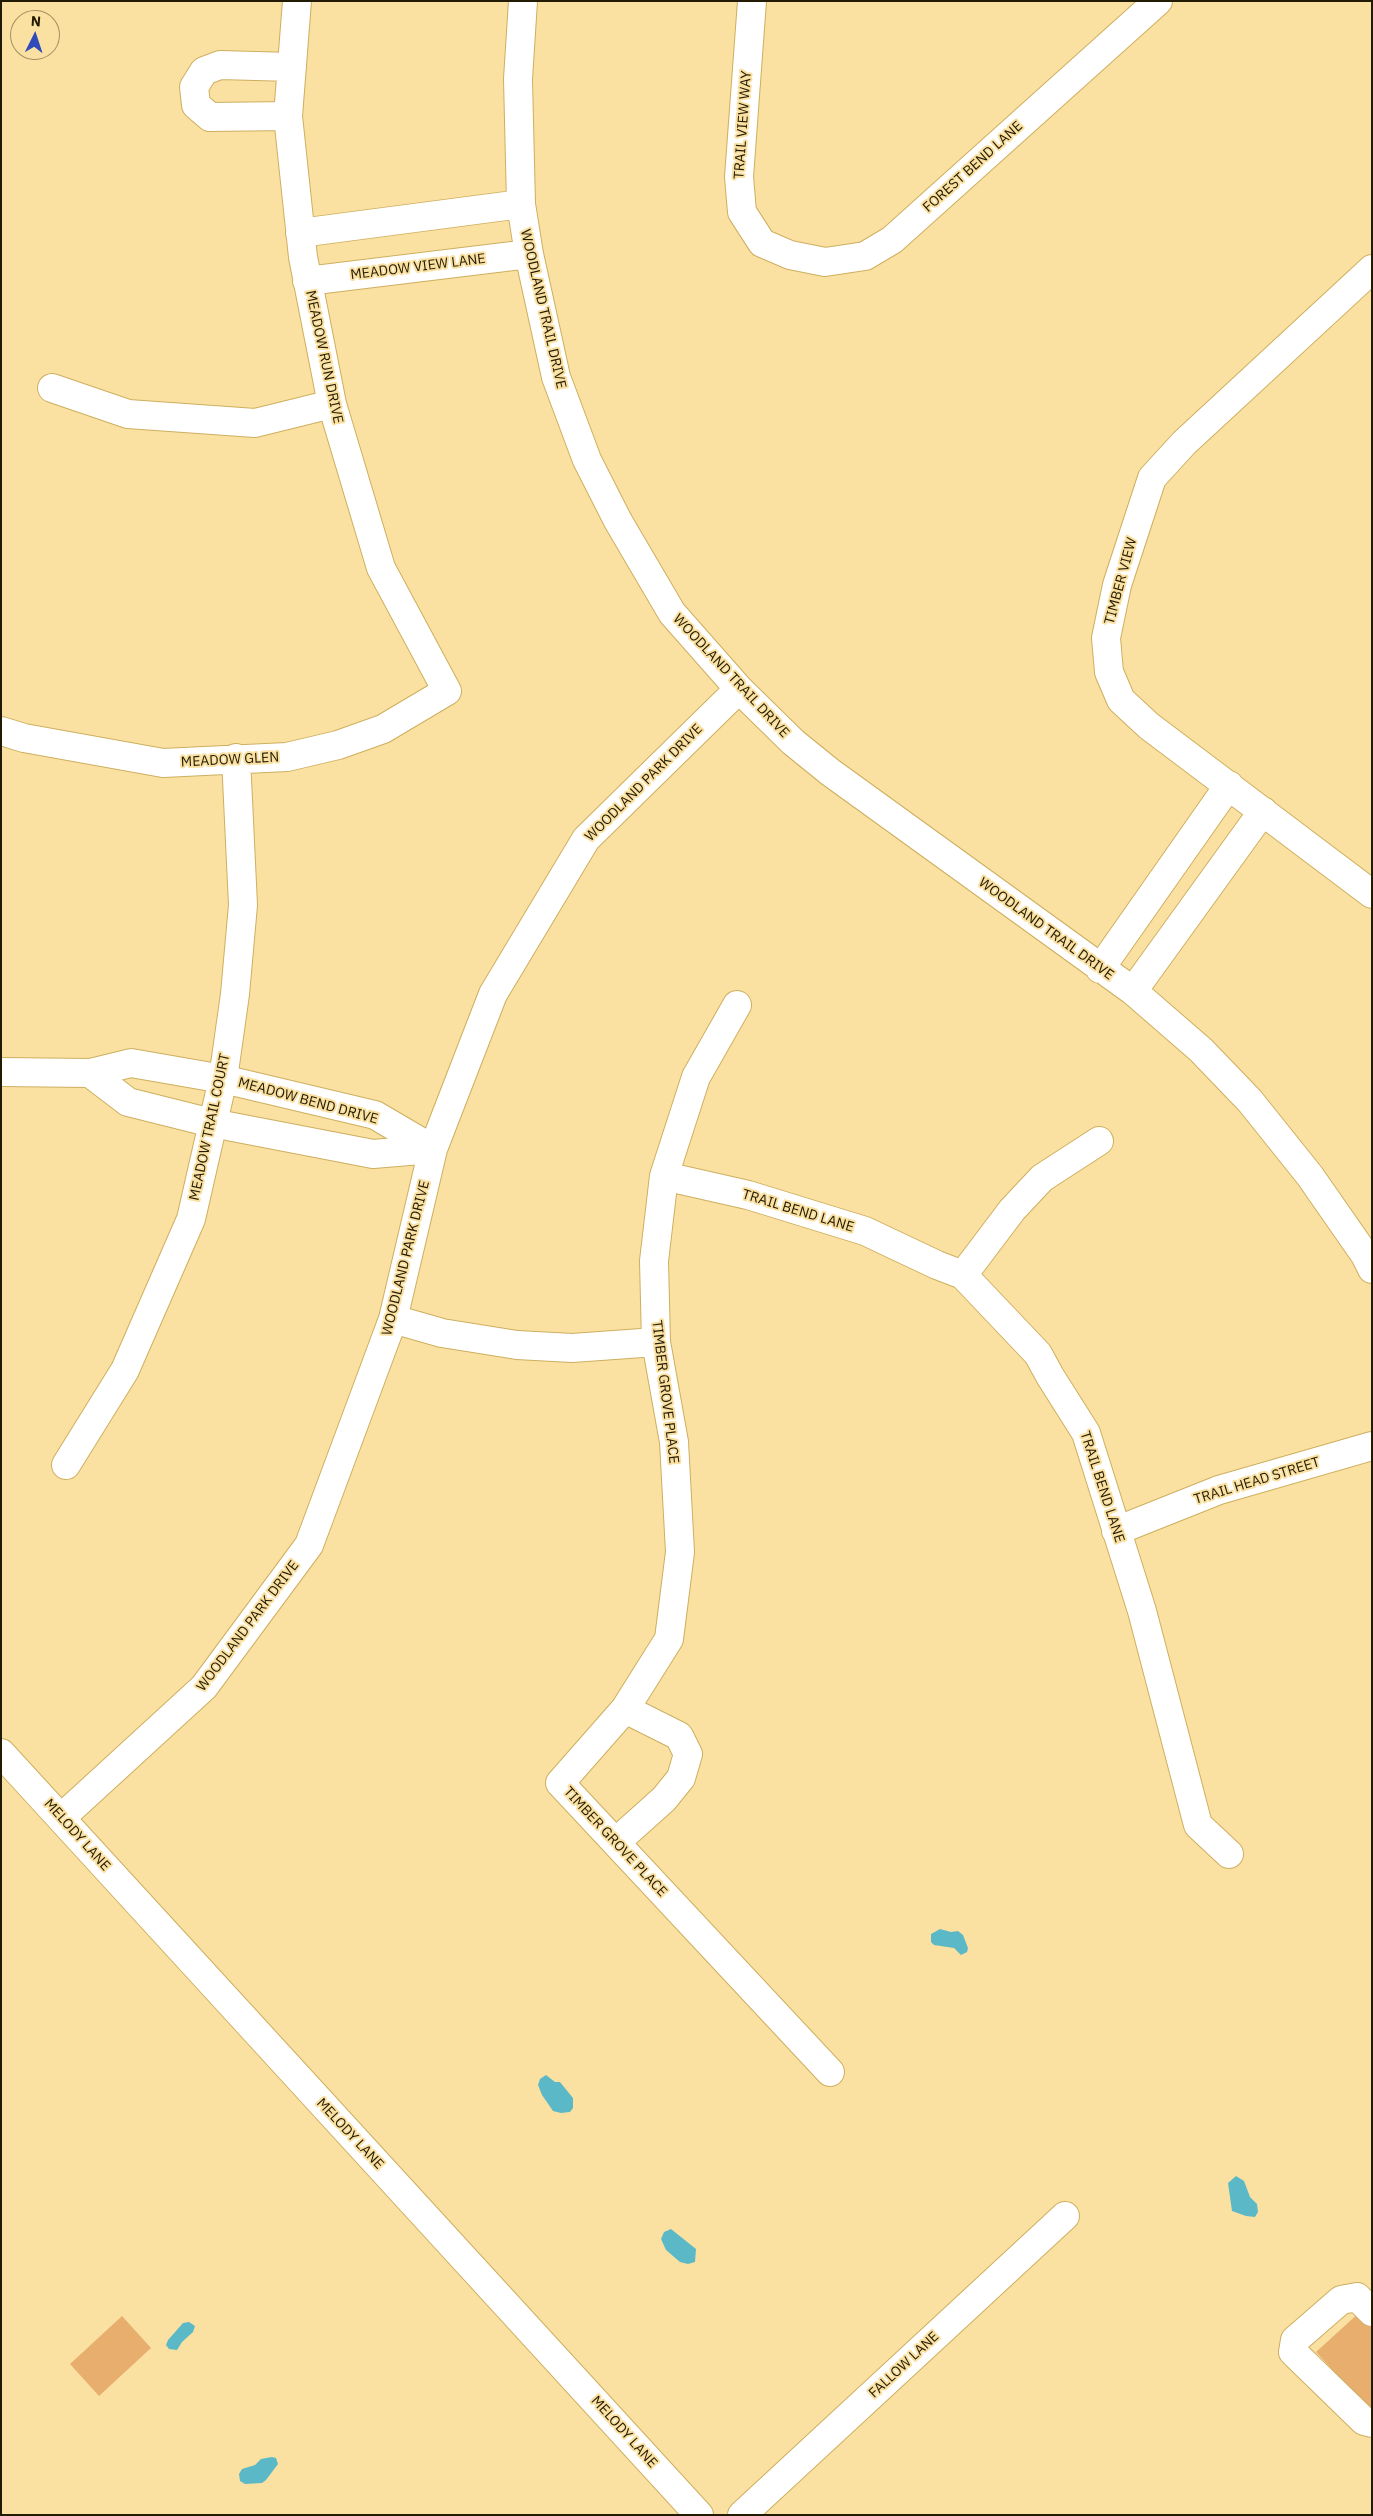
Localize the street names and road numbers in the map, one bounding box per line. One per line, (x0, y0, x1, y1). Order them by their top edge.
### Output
street label: TRAIL VIEW WAY (731, 70, 755, 180)
street label: FOREST BEND LANE (920, 118, 1026, 216)
street label: WOODLAND TRAIL DRIVE (516, 228, 570, 390)
street label: MEADOW VIEW LANE (349, 250, 487, 284)
street label: MEADOW RUN DRIVE (302, 289, 346, 425)
street label: TIMBER VIEW (1101, 536, 1141, 626)
street label: WOODLAND TRAIL DRIVE (669, 611, 793, 741)
street label: WOODLAND PARK DRIVE (582, 721, 706, 845)
street label: MEADOW GLEN (180, 749, 280, 771)
street label: WOODLAND TRAIL DRIVE (975, 874, 1117, 984)
street label: MEADOW TRAIL COURT (186, 1052, 234, 1202)
street label: MEADOW BEND DRIVE (236, 1074, 380, 1128)
street label: WOODLAND PARK DRIVE (379, 1179, 433, 1337)
street label: TRAIL BEND LANE (740, 1186, 856, 1236)
street label: TIMBER GROVE PLACE (648, 1319, 682, 1465)
street label: TRAIL BEND LANE (1076, 1429, 1128, 1545)
street label: TRAIL HEAD STREET (1192, 1454, 1322, 1508)
street label: WOODLAND PARK DRIVE (193, 1557, 303, 1695)
street label: TIMBER GROVE PLACE (560, 1784, 670, 1900)
street label: MELODY LANE (40, 1796, 114, 1874)
street label: MELODY LANE (313, 2095, 387, 2173)
street label: FALLOW LANE (865, 2328, 943, 2402)
street label: MELODY LANE (587, 2393, 661, 2471)

